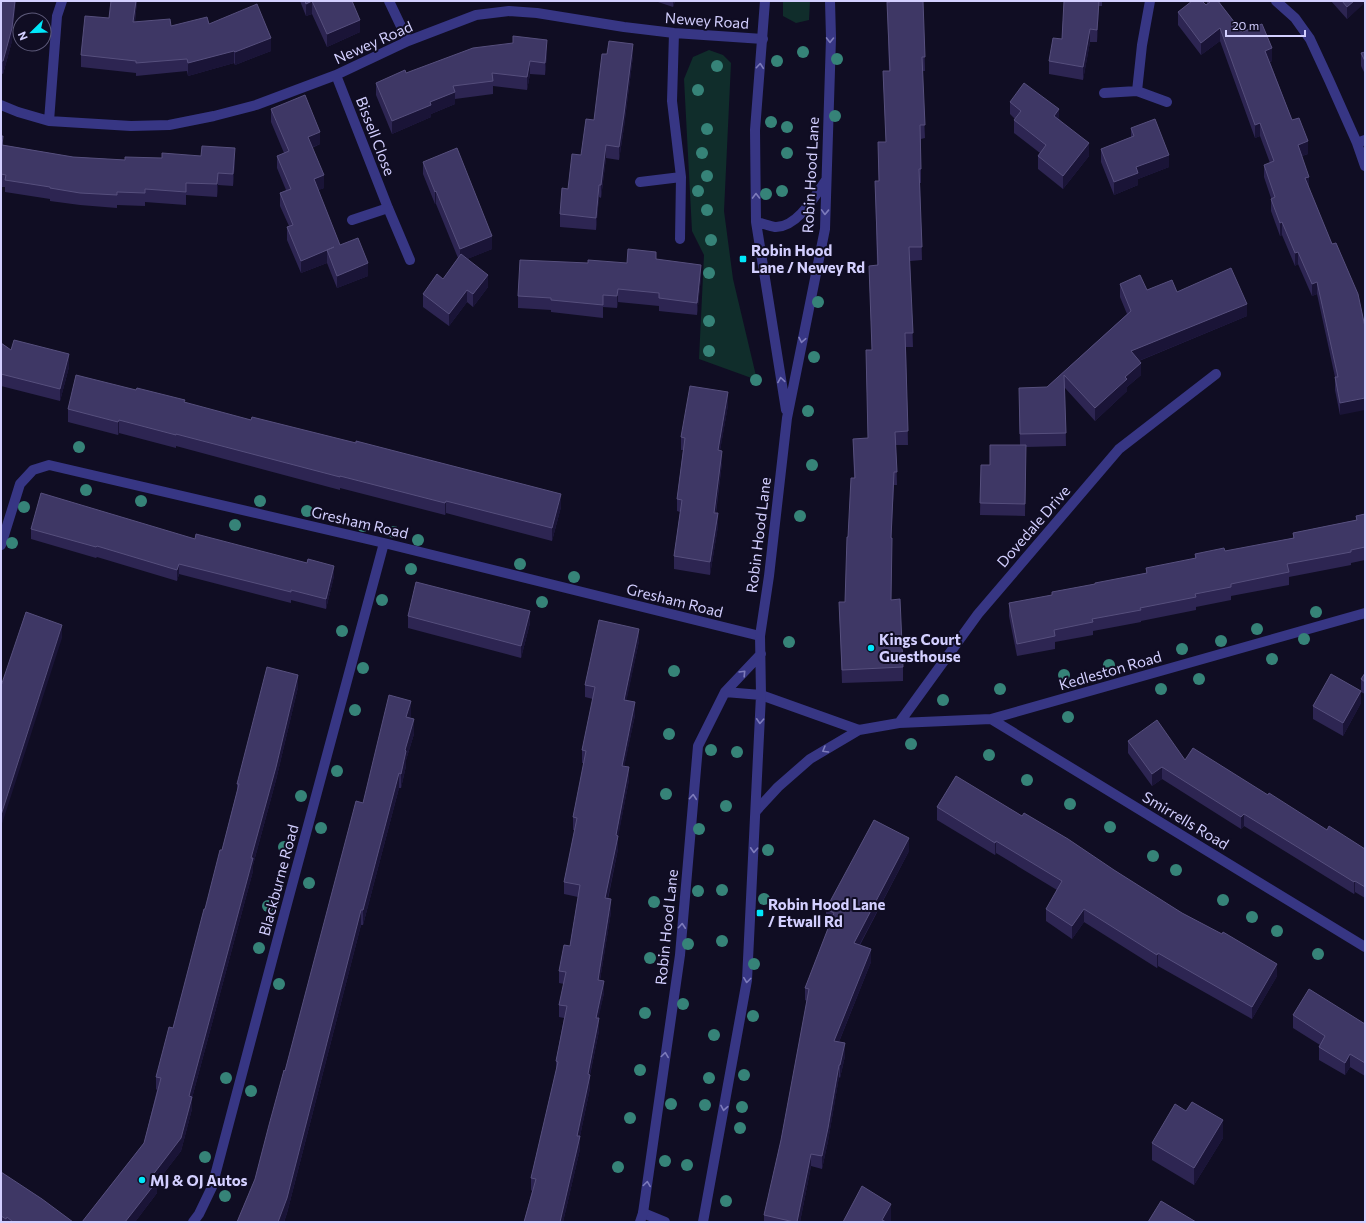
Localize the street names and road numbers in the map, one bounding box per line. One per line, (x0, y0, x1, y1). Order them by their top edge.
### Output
street label: Newey Road (664, 8, 750, 32)
street label: Newey Road (331, 17, 415, 67)
street label: Bissell Close (353, 94, 399, 178)
street label: Robin Hood Lane (798, 116, 822, 234)
street label: Robin Hood Lane (742, 476, 774, 594)
street label: Dovedale Drive (993, 481, 1073, 571)
street label: Gresham Road (310, 502, 410, 542)
street label: Gresham Road (625, 579, 725, 621)
street label: Kedleston Road (1057, 647, 1163, 693)
street label: Smirrells Road (1139, 787, 1233, 853)
street label: Blackburne Road (254, 822, 302, 938)
street label: Robin Hood Lane (651, 868, 681, 986)

